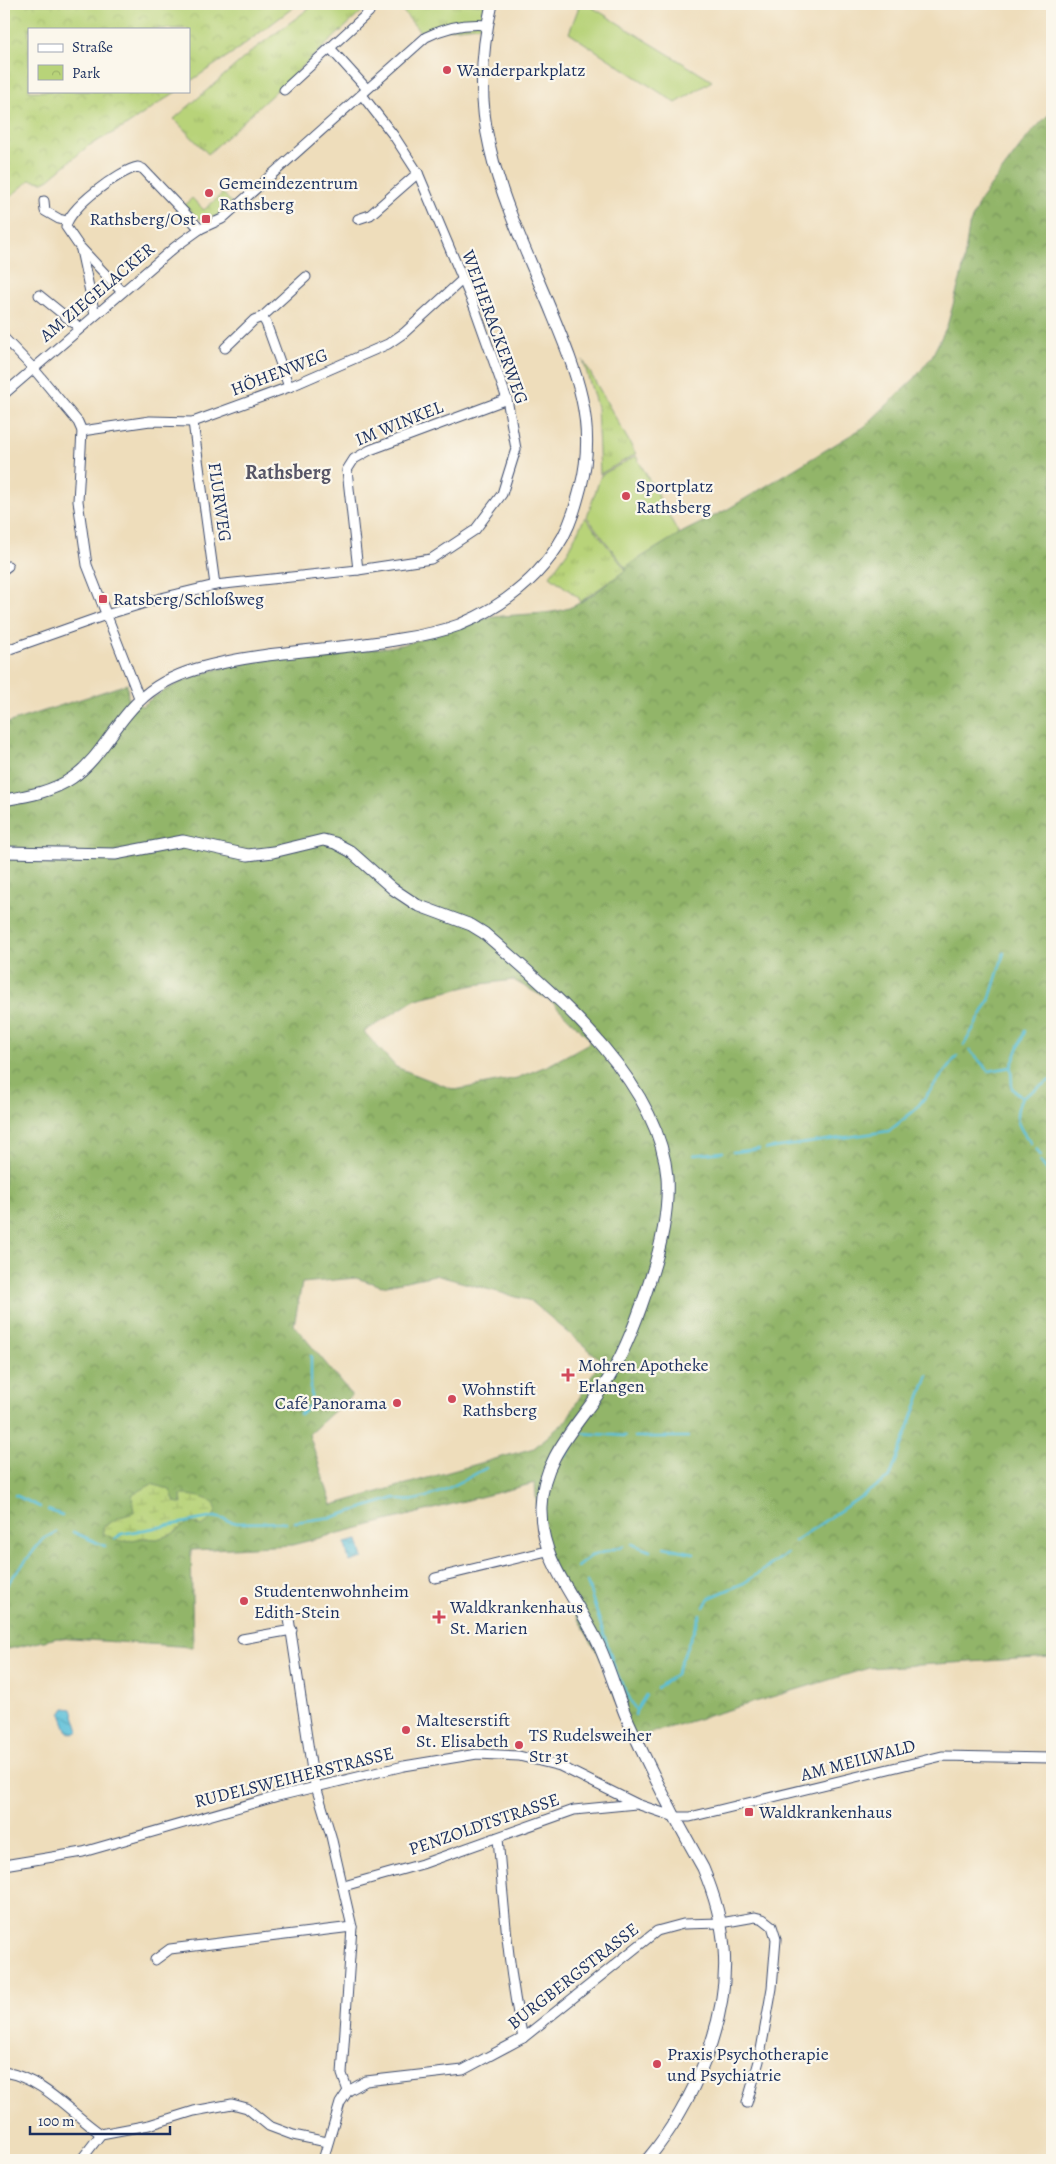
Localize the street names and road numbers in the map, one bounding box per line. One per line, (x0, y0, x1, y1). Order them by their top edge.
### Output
street label: AM ZIEGELACKER (34, 237, 160, 348)
street label: WEIHERACKERWEG (456, 246, 534, 407)
street label: HÖHENWEG (227, 342, 331, 402)
street label: IM WINKEL (352, 394, 447, 451)
street label: FLURWEG (203, 461, 237, 543)
street label: AM MEILWALD (797, 1733, 918, 1787)
street label: RUDELSWEIHERSTRASSE (192, 1741, 396, 1813)
street label: PENZOLDTSTRASSE (405, 1787, 563, 1861)
street label: BURGBERGSTRASSE (502, 1917, 644, 2035)

